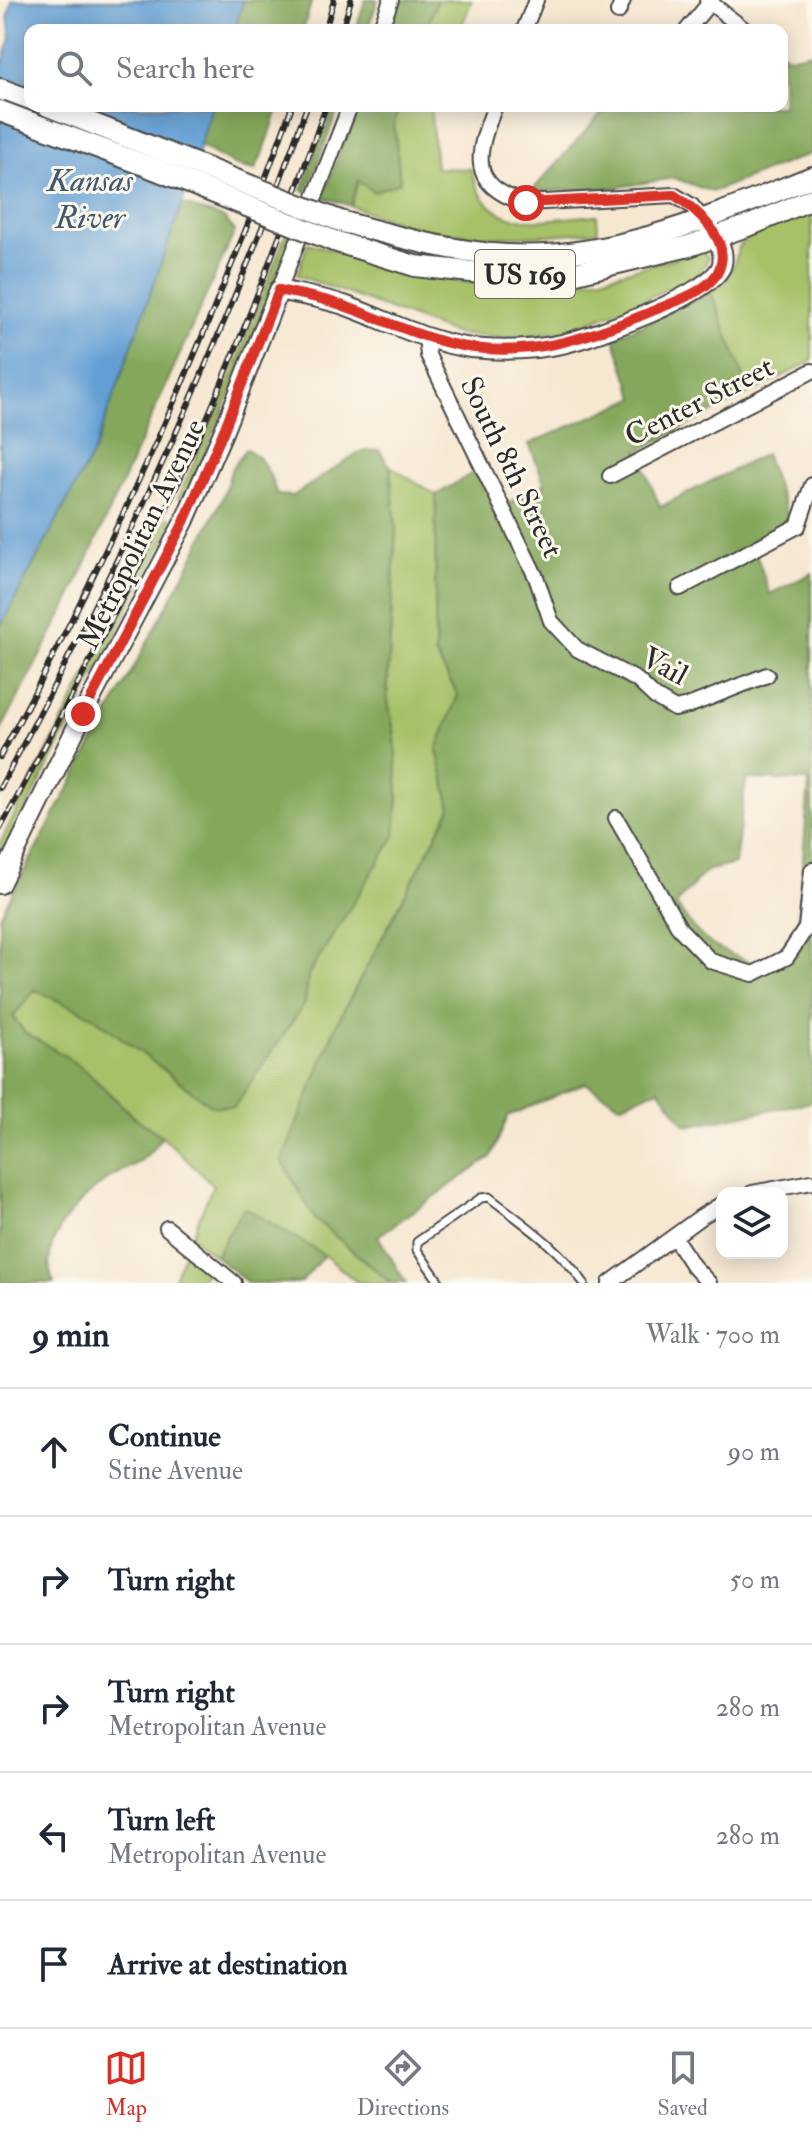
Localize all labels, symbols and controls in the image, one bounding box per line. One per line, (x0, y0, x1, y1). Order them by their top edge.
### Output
search box (24, 24, 788, 112)
icon: search (52, 46, 96, 90)
text: Search here (116, 50, 255, 87)
water label: Kansas River (45, 161, 134, 238)
route start (508, 185, 544, 221)
road number: US 169 (475, 250, 575, 298)
street label: Center Street (619, 348, 780, 455)
street label: South 8th Street (452, 371, 571, 564)
street label: Metropolitan Avenue (70, 413, 213, 656)
street label: Vail (635, 639, 694, 694)
route end (65, 696, 101, 732)
map controls (716, 1187, 788, 1259)
button: layers (716, 1187, 788, 1259)
text: 9 min (32, 1314, 110, 1357)
text: Walk · 700 m (646, 1319, 780, 1351)
text: Continue (108, 1418, 221, 1455)
icon: ahead (32, 1430, 76, 1474)
text: 90 m (728, 1436, 780, 1468)
text: Stine Avenue (108, 1455, 243, 1487)
icon: right (32, 1558, 76, 1602)
text: Turn right (108, 1562, 235, 1599)
text: 50 m (730, 1564, 780, 1596)
text: Turn right (108, 1674, 235, 1711)
icon: right (32, 1686, 76, 1730)
text: 280 m (716, 1692, 780, 1724)
text: Metropolitan Avenue (108, 1711, 326, 1743)
text: Turn left (108, 1802, 215, 1839)
icon: left (32, 1814, 76, 1858)
text: 280 m (716, 1820, 780, 1852)
text: Metropolitan Avenue (108, 1839, 326, 1871)
icon: arrive (32, 1942, 76, 1986)
text: Arrive at destination (108, 1946, 348, 1983)
tab: Map (104, 2046, 148, 2122)
tab: Directions (357, 2046, 449, 2122)
tab: Saved (658, 2046, 708, 2122)

